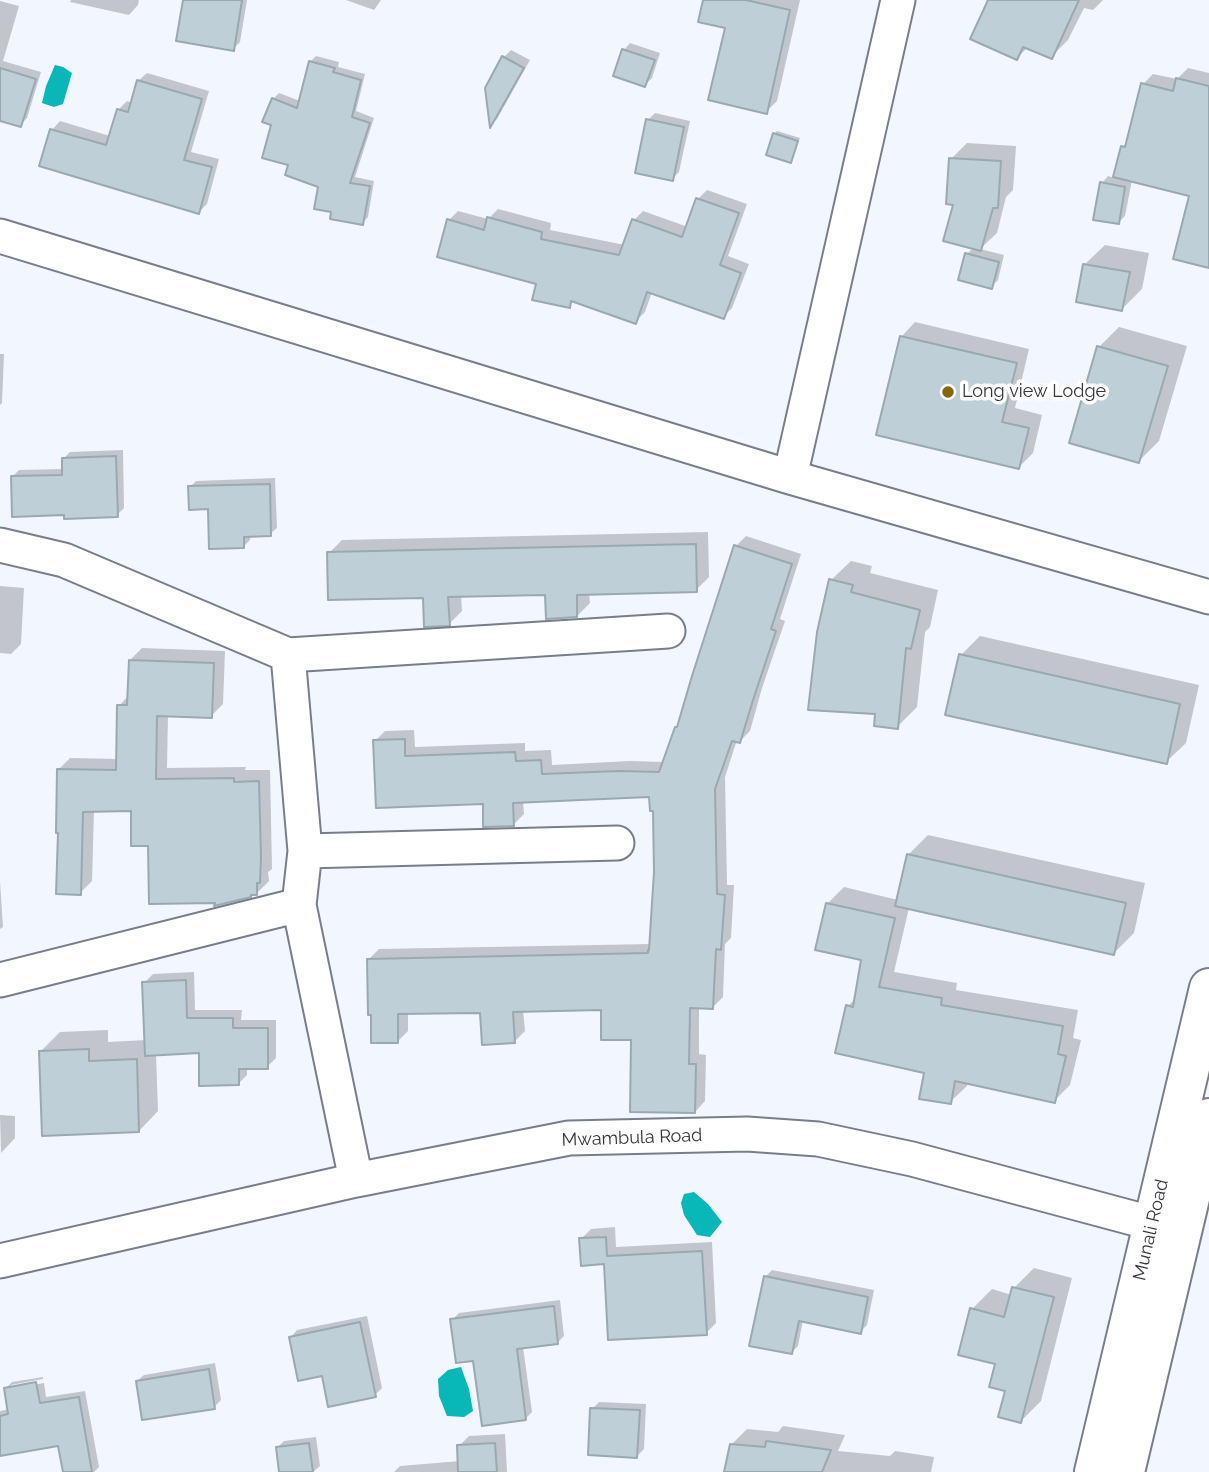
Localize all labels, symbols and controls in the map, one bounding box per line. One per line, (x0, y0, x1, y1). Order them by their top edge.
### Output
place label: Long view Lodge (962, 381, 1106, 403)
marker: Long view Lodge (940, 384, 956, 400)
street label: Mwambula Road (561, 1125, 703, 1151)
street label: Munali Road (1129, 1177, 1173, 1283)

